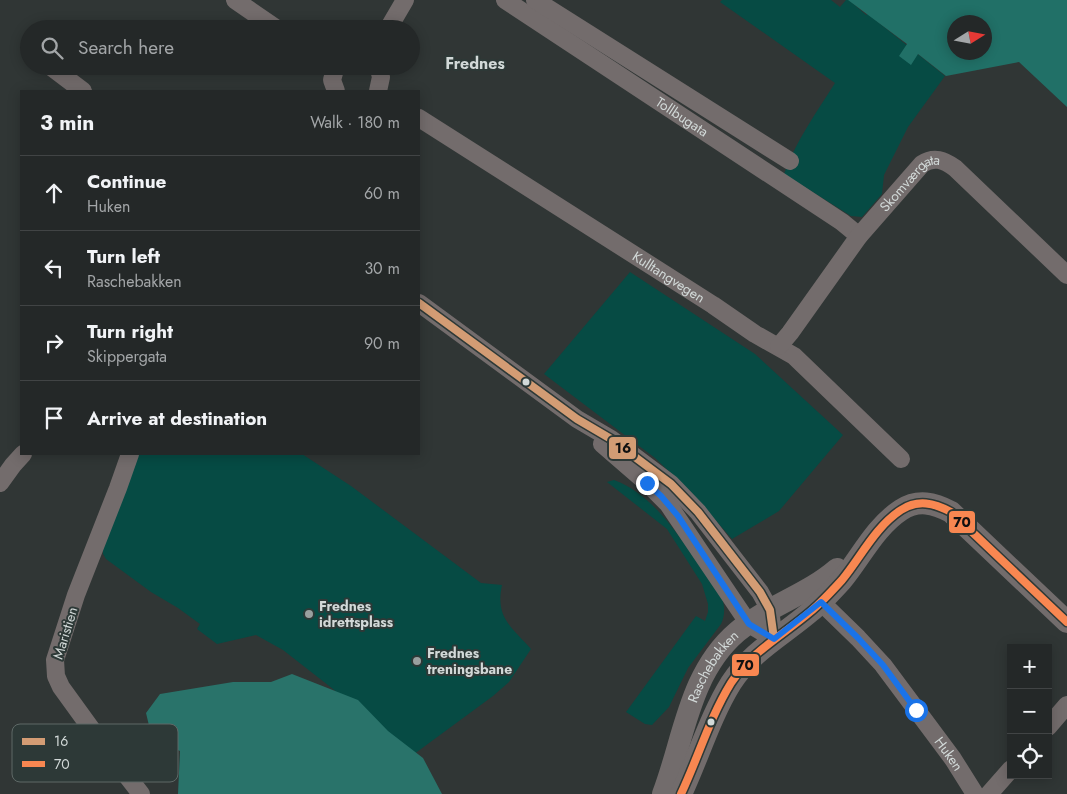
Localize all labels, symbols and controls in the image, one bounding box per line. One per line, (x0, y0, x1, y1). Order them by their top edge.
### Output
north arrow (947, 15, 992, 60)
search box (20, 20, 420, 75)
icon: search (38, 34, 66, 62)
text: Search here (78, 34, 174, 61)
district label: Frednes (445, 52, 505, 75)
street label: Tollbugata (652, 92, 712, 141)
text: 3 min (40, 108, 94, 138)
text: Walk · 180 m (310, 111, 400, 134)
street label: Skomværgata (875, 149, 941, 216)
text: Continue (87, 168, 166, 195)
icon: ahead (40, 179, 68, 207)
text: 60 m (364, 182, 400, 205)
text: Huken (87, 195, 130, 218)
text: Turn left (87, 243, 160, 270)
street label: Kulltangvegen (629, 246, 709, 307)
icon: left (40, 254, 68, 282)
text: 30 m (364, 257, 400, 280)
text: Raschebakken (87, 270, 182, 293)
text: Turn right (87, 318, 173, 345)
icon: right (40, 329, 68, 357)
text: 90 m (364, 332, 400, 355)
text: Skippergata (87, 345, 167, 368)
unlabelled marker (521, 377, 531, 387)
icon: arrive (40, 404, 68, 432)
text: Arrive at destination (87, 405, 267, 432)
line badge: 16 (608, 436, 637, 460)
text: 16 (615, 438, 631, 458)
route end (636, 472, 659, 495)
line badge: 70 (948, 510, 976, 534)
text: 70 (953, 512, 971, 532)
place label: Frednes idrettsplass (319, 596, 394, 632)
street label: Maristien (48, 604, 82, 662)
marker: Frednes idrettsplass (303, 608, 315, 620)
street label: Raschebakken (683, 625, 743, 705)
place label: Frednes treningsbane (427, 643, 512, 679)
map controls (1007, 644, 1052, 779)
button: + (1007, 644, 1052, 689)
line badge: 70 (731, 653, 760, 677)
marker: Frednes treningsbane (411, 655, 423, 667)
text: 70 (736, 655, 754, 675)
button: − (1007, 689, 1052, 734)
route start (905, 699, 928, 722)
unlabelled marker (706, 717, 716, 727)
legend (12, 724, 178, 782)
text: 16 (54, 731, 68, 751)
street label: Huken (930, 733, 968, 775)
button: locate (1007, 734, 1052, 779)
text: 70 (54, 754, 70, 774)

